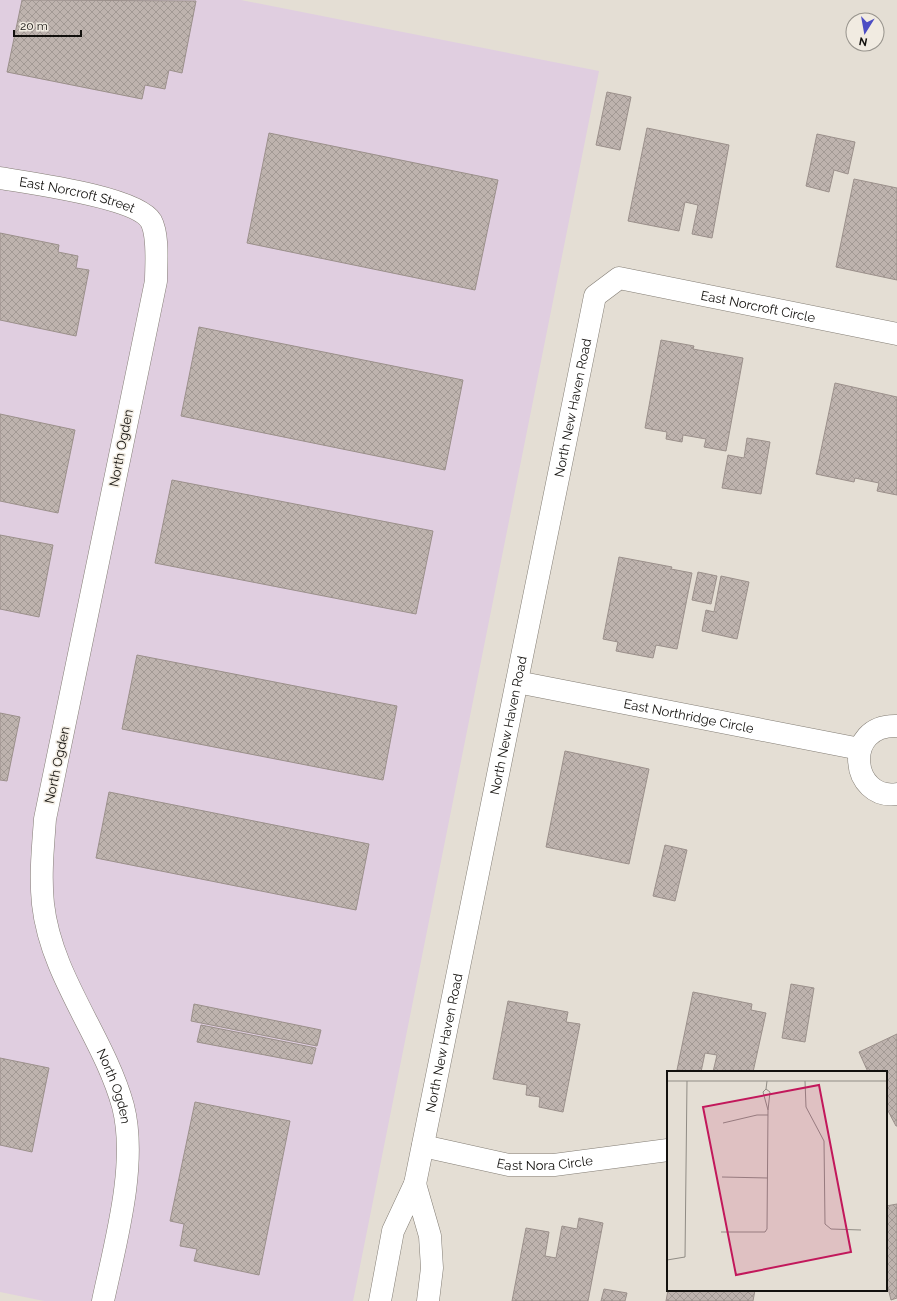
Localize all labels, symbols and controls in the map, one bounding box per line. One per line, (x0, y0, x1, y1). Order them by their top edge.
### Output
scale bar (14, 12, 81, 38)
north arrow (845, 12, 885, 52)
text: 20 m (20, 19, 48, 33)
text: N (858, 34, 869, 49)
street label: East Norcroft Street (18, 174, 138, 216)
street label: East Norcroft Circle (700, 287, 817, 325)
street label: North New Haven Road (551, 337, 594, 479)
street label: North Ogden (106, 408, 136, 488)
street label: North New Haven Road (487, 655, 529, 796)
street label: East Northridge Circle (622, 696, 755, 736)
street label: North Ogden (41, 725, 73, 805)
street label: North New Haven Road (422, 972, 465, 1114)
street label: North Ogden (94, 1046, 134, 1125)
inset map (667, 1071, 887, 1291)
street label: East Nora Circle (496, 1152, 594, 1173)

